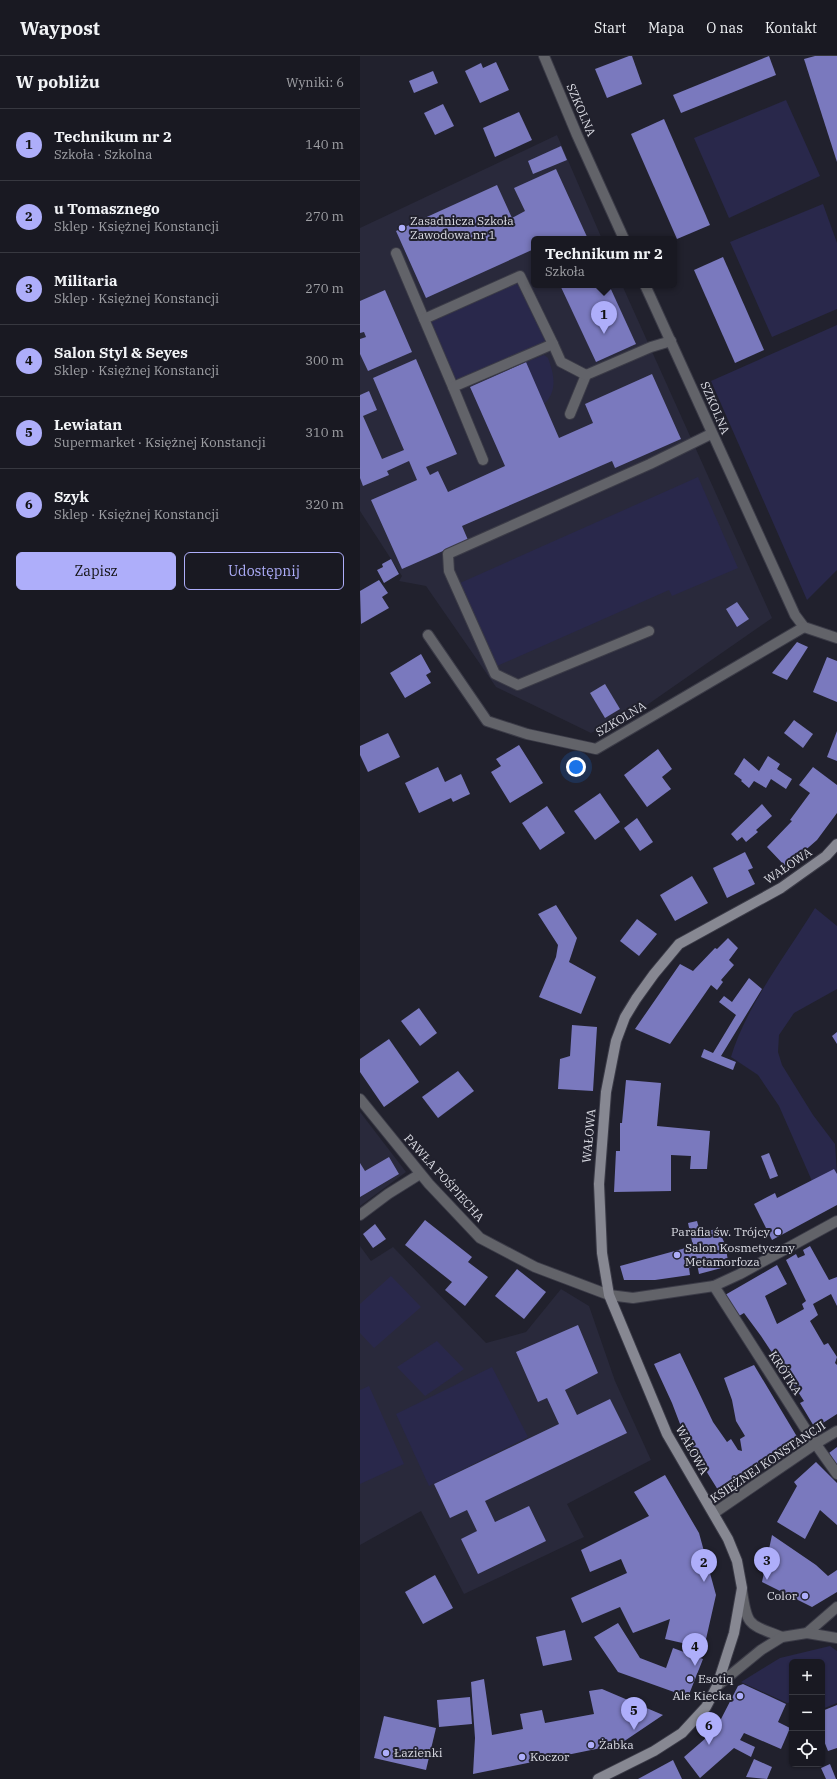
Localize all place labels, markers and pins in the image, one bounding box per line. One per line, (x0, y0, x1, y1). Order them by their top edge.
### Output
place label: Zasadnicza Szkoła Zawodowa nr 1 (410, 213, 514, 242)
marker: Zasadnicza Szkoła Zawodowa nr 1 (397, 223, 407, 233)
pin: 1 (591, 301, 617, 334)
place label: Parafia św. Trójcy (671, 1224, 771, 1239)
marker: Parafia św. Trójcy (773, 1227, 783, 1237)
place label: Salon Kosmetyczny Metamorfoza (685, 1240, 795, 1269)
marker: Salon Kosmetyczny Metamorfoza (672, 1250, 682, 1260)
pin: 3 (754, 1547, 780, 1580)
pin: 2 (691, 1549, 717, 1582)
place label: Color (767, 1588, 798, 1603)
marker: Color (800, 1591, 810, 1601)
pin: 4 (682, 1633, 708, 1666)
place label: Esotiq (698, 1671, 734, 1686)
marker: Esotiq (685, 1674, 695, 1684)
place label: Ale Kiecka (673, 1688, 732, 1703)
marker: Ale Kiecka (735, 1691, 745, 1701)
pin: 5 (621, 1697, 647, 1730)
pin: 6 (696, 1712, 722, 1745)
place label: Żabka (599, 1737, 634, 1752)
marker: Żabka (586, 1740, 596, 1750)
place label: Łazienki (394, 1745, 443, 1760)
marker: Łazienki (381, 1748, 391, 1758)
place label: Koczor (530, 1749, 570, 1764)
marker: Koczor (517, 1752, 527, 1762)

